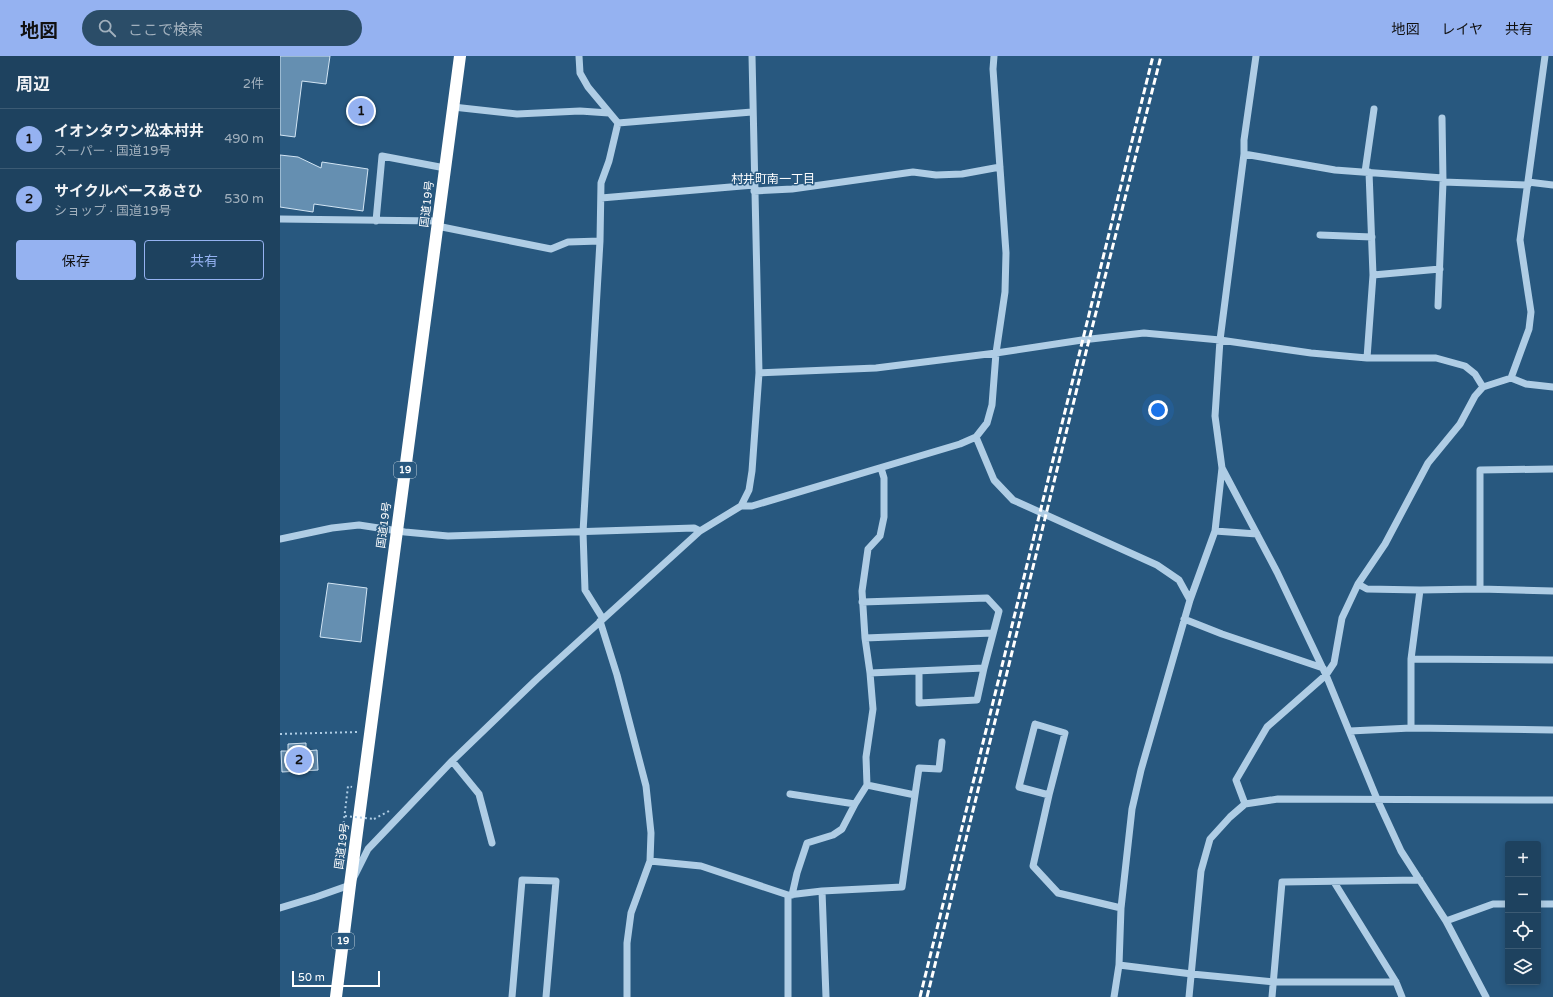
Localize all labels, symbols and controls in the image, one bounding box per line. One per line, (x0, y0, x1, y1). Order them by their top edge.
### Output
search box (82, 10, 362, 46)
icon: search (96, 17, 118, 39)
text: 地図 (20, 20, 58, 42)
text: ここで検索 (128, 21, 203, 39)
text: 地図 (1391, 21, 1419, 38)
text: レイヤ (1441, 21, 1483, 38)
text: 共有 (1505, 21, 1533, 38)
text: 周辺 (16, 74, 50, 95)
text: 2件 (243, 76, 264, 92)
pin: 1 (348, 96, 374, 126)
text: イオンタウン松本村井 (54, 122, 204, 140)
text: 1 (25, 131, 33, 147)
text: 490 m (224, 131, 264, 147)
text: スーパー · 国道19号 (54, 143, 171, 159)
district label: 村井町南一丁目 (731, 172, 815, 186)
street label: 国道19号 (418, 180, 436, 228)
text: サイクルベースあさひ (54, 182, 203, 200)
text: 2 (25, 191, 33, 207)
text: 530 m (224, 191, 264, 207)
text: ショップ · 国道19号 (54, 203, 171, 219)
button: 保存 (16, 240, 136, 280)
button: 共有 (144, 240, 264, 280)
your location (1148, 400, 1168, 420)
road number: 19 (394, 462, 416, 478)
street label: 国道19号 (374, 501, 394, 549)
pin: 2 (286, 745, 312, 775)
street label: 国道19号 (332, 822, 352, 870)
map controls (1505, 841, 1541, 985)
button: + (1505, 841, 1541, 877)
button: − (1505, 877, 1541, 913)
button: locate (1505, 913, 1541, 949)
road number: 19 (332, 933, 354, 949)
button: layers (1505, 949, 1541, 985)
scale bar (292, 969, 380, 988)
text: 50 m (298, 971, 325, 984)

